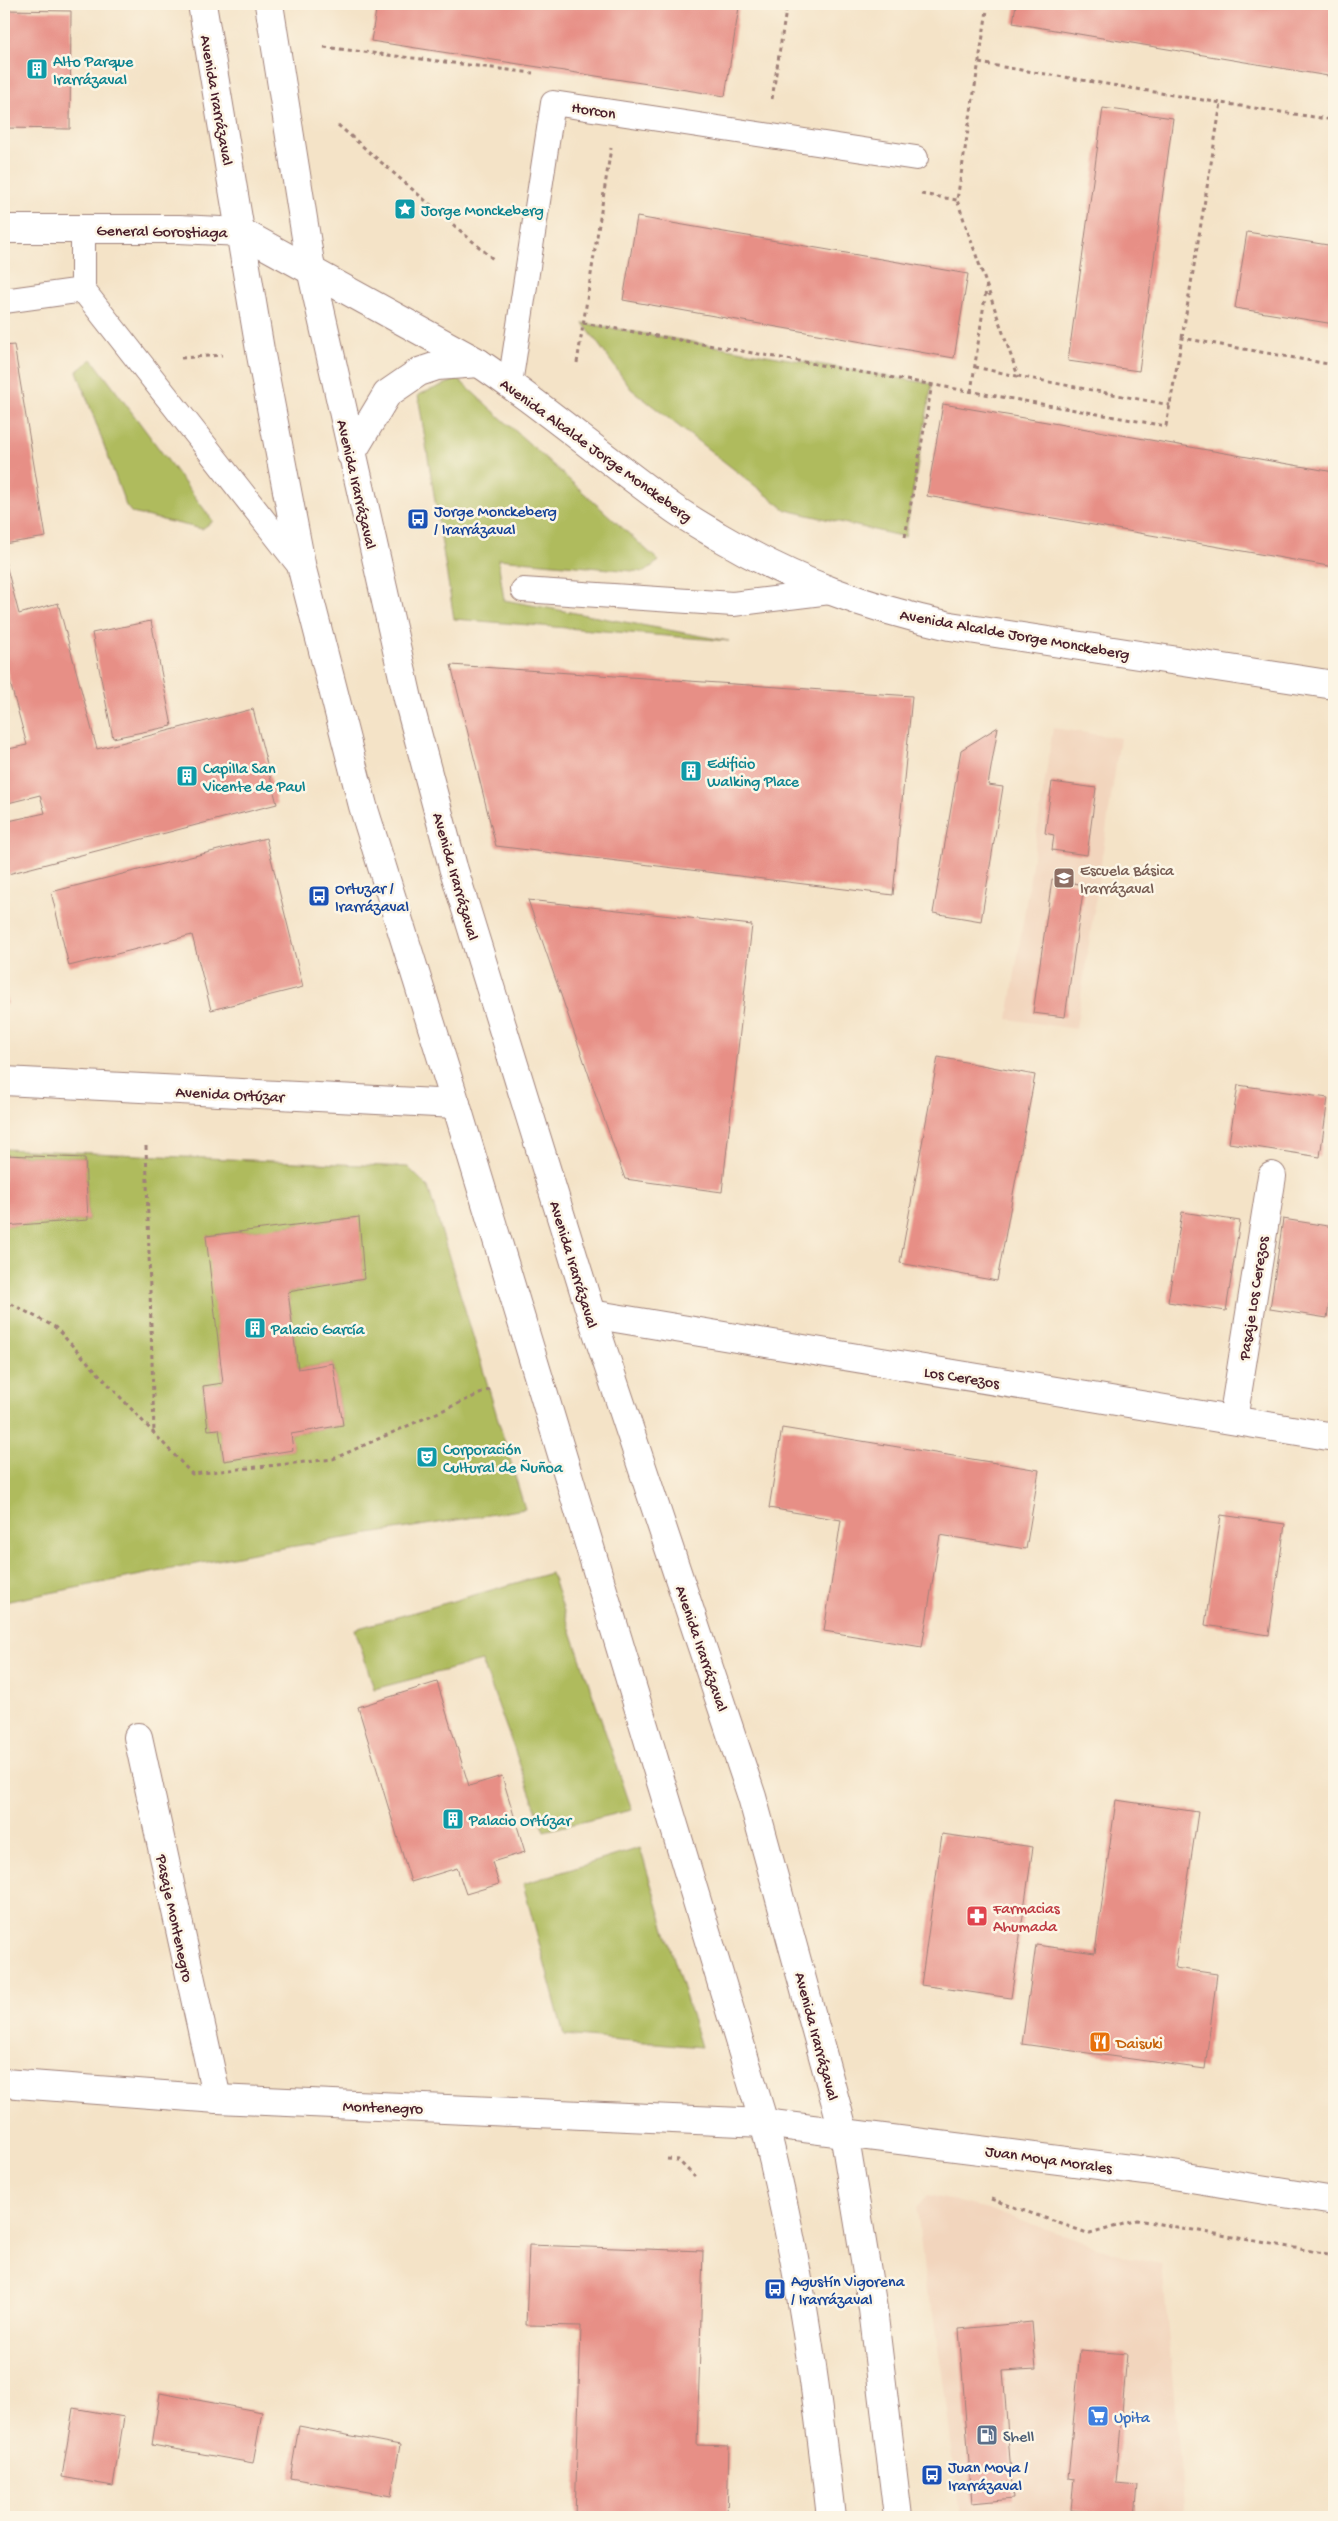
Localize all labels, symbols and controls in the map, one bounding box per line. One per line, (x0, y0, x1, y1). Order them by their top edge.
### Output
street label: Avenida Irarrázaval (194, 34, 235, 167)
place label: Alto Parque Irarrázaval (53, 54, 134, 91)
building icon: Alto Parque Irarrázaval (25, 57, 49, 81)
street label: Horcon (570, 100, 617, 125)
place icon: Jorge Monckeberg (393, 197, 417, 221)
place label: Jorge Monckeberg (421, 203, 544, 222)
street label: General Gorostiaga (96, 223, 229, 244)
street label: Avenida Alcalde Jorge Monckeberg (495, 376, 695, 528)
street label: Avenida Irarrázaval (331, 418, 379, 551)
place label: Jorge Monckeberg / Irarrázaval (434, 504, 557, 541)
bus stop icon: Jorge Monckeberg / Irarrázaval (406, 507, 430, 531)
street label: Avenida Alcalde Jorge Monckeberg (898, 607, 1131, 666)
place label: Edificio Walking Place (707, 756, 800, 793)
building icon: Edificio Walking Place (679, 759, 703, 783)
place label: Capilla San Vicente de Paul (202, 761, 305, 798)
building icon: Capilla San Vicente de Paul (175, 764, 199, 788)
street label: Avenida Irarrázaval (426, 811, 481, 943)
place label: Escuela Básica Irarrázaval (1080, 863, 1175, 900)
school or university icon: Escuela Básica Irarrázaval (1052, 866, 1076, 890)
place label: Ortuzar / Irarrázaval (335, 881, 409, 918)
bus stop icon: Ortuzar / Irarrázaval (307, 884, 331, 908)
street label: Avenida Ortúzar (175, 1084, 286, 1109)
street label: Avenida Irarrázaval (543, 1199, 600, 1331)
street label: Pasaje Los Cerezos (1236, 1234, 1275, 1363)
building icon: Palacio García (243, 1316, 267, 1340)
place label: Palacio García (270, 1322, 366, 1341)
street label: Los Cerezos (922, 1364, 1002, 1395)
place label: Corporación Cultural de Ñuñoa (443, 1442, 564, 1479)
theatre icon: Corporación Cultural de Ñuñoa (415, 1445, 439, 1469)
street label: Avenida Irarrázaval (669, 1584, 730, 1715)
building icon: Palacio Ortúzar (441, 1807, 465, 1831)
place label: Palacio Ortúzar (468, 1813, 572, 1832)
street label: Pasaje Montenegro (150, 1852, 195, 1984)
place label: Farmacias Ahumada (992, 1901, 1061, 1938)
pharmacy icon: Farmacias Ahumada (965, 1904, 989, 1928)
street label: Avenida Irarrázaval (788, 1971, 841, 2103)
restaurant icon: Daisuki (1088, 2030, 1112, 2054)
place label: Daisuki (1115, 2036, 1163, 2055)
street label: Montenegro (342, 2099, 424, 2120)
street label: Juan Moya Morales (984, 2143, 1114, 2180)
place label: Agustín Vigorena / Irarrázaval (791, 2274, 906, 2311)
bus stop icon: Agustín Vigorena / Irarrázaval (763, 2277, 787, 2301)
supermarket icon: Upita (1086, 2404, 1110, 2428)
place label: Upita (1114, 2410, 1151, 2429)
fuel station icon: Shell (975, 2423, 999, 2447)
place label: Shell (1003, 2429, 1034, 2448)
place label: Juan Moya / Irarrázaval (948, 2460, 1028, 2497)
bus stop icon: Juan Moya / Irarrázaval (920, 2463, 944, 2487)

